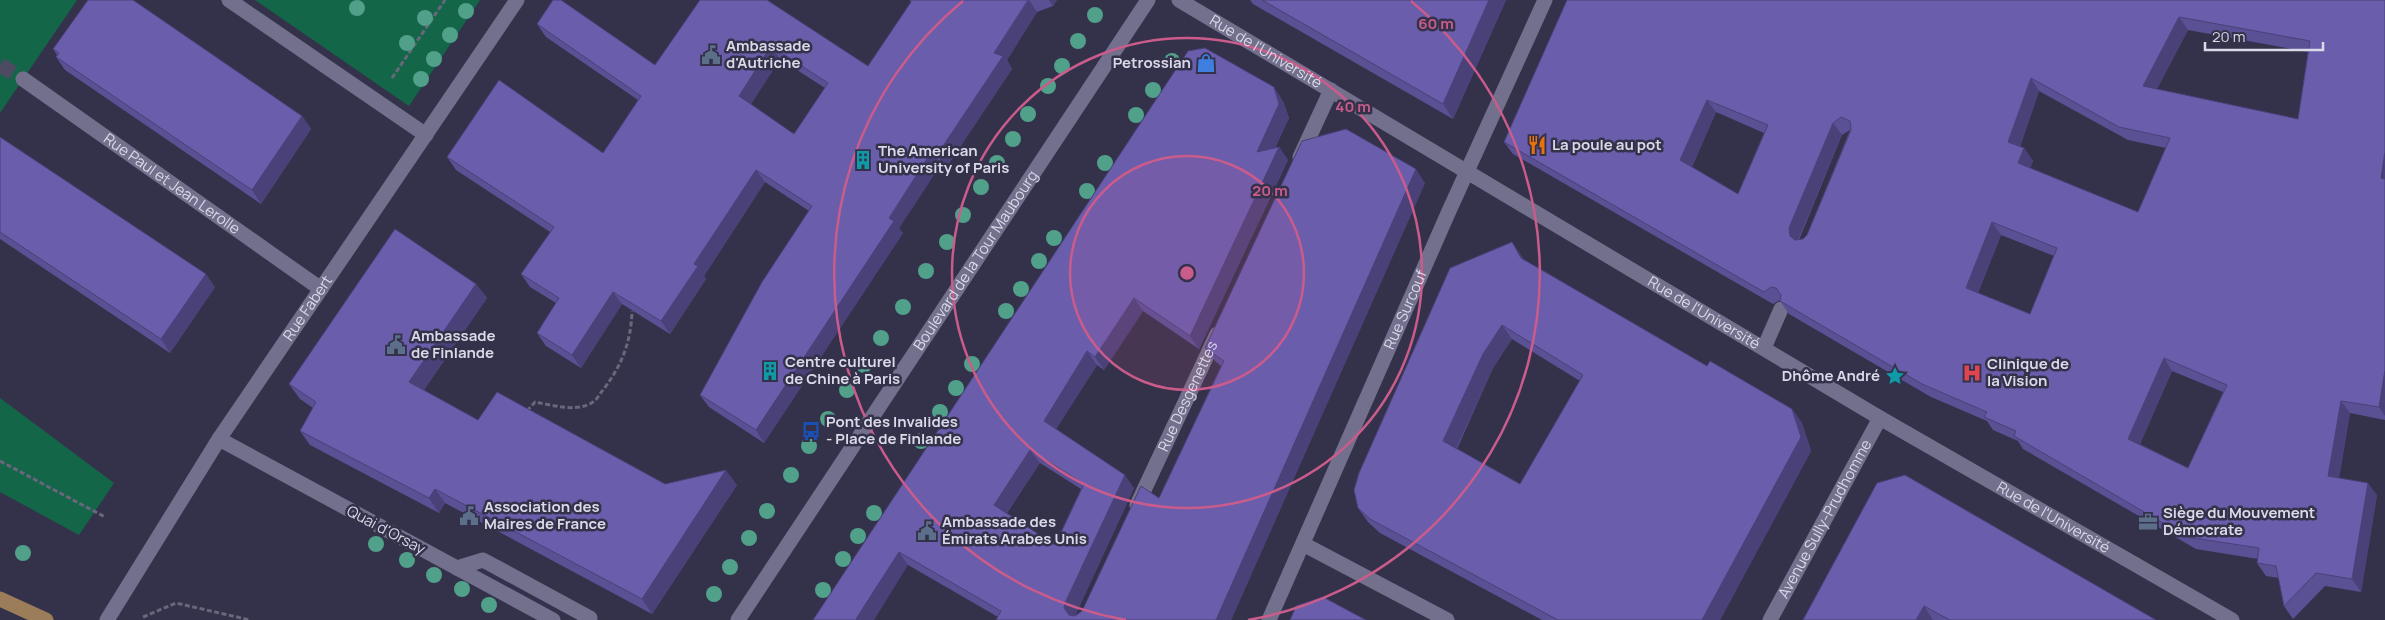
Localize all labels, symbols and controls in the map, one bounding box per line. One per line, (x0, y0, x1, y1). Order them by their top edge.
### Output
street label: Rue de l'Université (1206, 10, 1326, 93)
text: 60 m (1418, 13, 1454, 34)
scale bar (2205, 20, 2322, 52)
text: 20 m (2212, 26, 2245, 47)
place label: Ambassade d'Autriche (726, 35, 811, 73)
public building icon: Ambassade d'Autriche (700, 44, 722, 66)
place label: Petrossian (1113, 52, 1191, 73)
shop icon: Petrossian (1195, 52, 1217, 74)
text: 40 m (1335, 96, 1371, 117)
street label: Rue Paul et Jean Lerolle (100, 128, 245, 239)
restaurant icon: La poule au pot (1526, 134, 1548, 156)
place label: La poule au pot (1552, 134, 1662, 155)
place label: The American University of Paris (878, 140, 1009, 178)
building icon: The American University of Paris (852, 149, 874, 171)
street label: Boulevard de la Tour Maubourg (908, 166, 1042, 354)
text: 20 m (1252, 180, 1288, 201)
centre of rings (1178, 264, 1196, 282)
street label: Rue Surcouf (1378, 266, 1432, 353)
street label: Rue Fabert (278, 271, 337, 345)
street label: Rue de l'Université (1644, 271, 1764, 354)
place label: Ambassade de Finlande (411, 325, 496, 363)
public building icon: Ambassade de Finlande (385, 334, 407, 356)
street label: Rue Desgenettes (1153, 337, 1222, 455)
place label: Centre culturel de Chine à Paris (785, 351, 900, 389)
place label: Clinique de la Vision (1987, 353, 2069, 391)
building icon: Centre culturel de Chine à Paris (759, 360, 781, 382)
hospital icon: Clinique de la Vision (1961, 362, 1983, 384)
place label: Dhôme André (1782, 365, 1880, 386)
place icon: Dhôme André (1884, 365, 1906, 387)
place label: Pont des Invalides - Place de Finlande (826, 411, 961, 449)
bus stop icon: Pont des Invalides - Place de Finlande (800, 420, 822, 442)
street label: Avenue Sully-Prudhomme (1773, 435, 1876, 602)
street label: Rue de l'Université (1993, 476, 2114, 558)
place label: Association des Maires de France (484, 496, 606, 534)
street label: Quai d'Orsay (343, 500, 429, 559)
place label: Siège du Mouvement Démocrate (2163, 502, 2315, 540)
public building icon: Association des Maires de France (458, 505, 480, 527)
place label: Ambassade des Émirats Arabes Unis (942, 511, 1087, 549)
office icon: Siège du Mouvement Démocrate (2137, 511, 2159, 533)
public building icon: Ambassade des Émirats Arabes Unis (916, 520, 938, 542)

